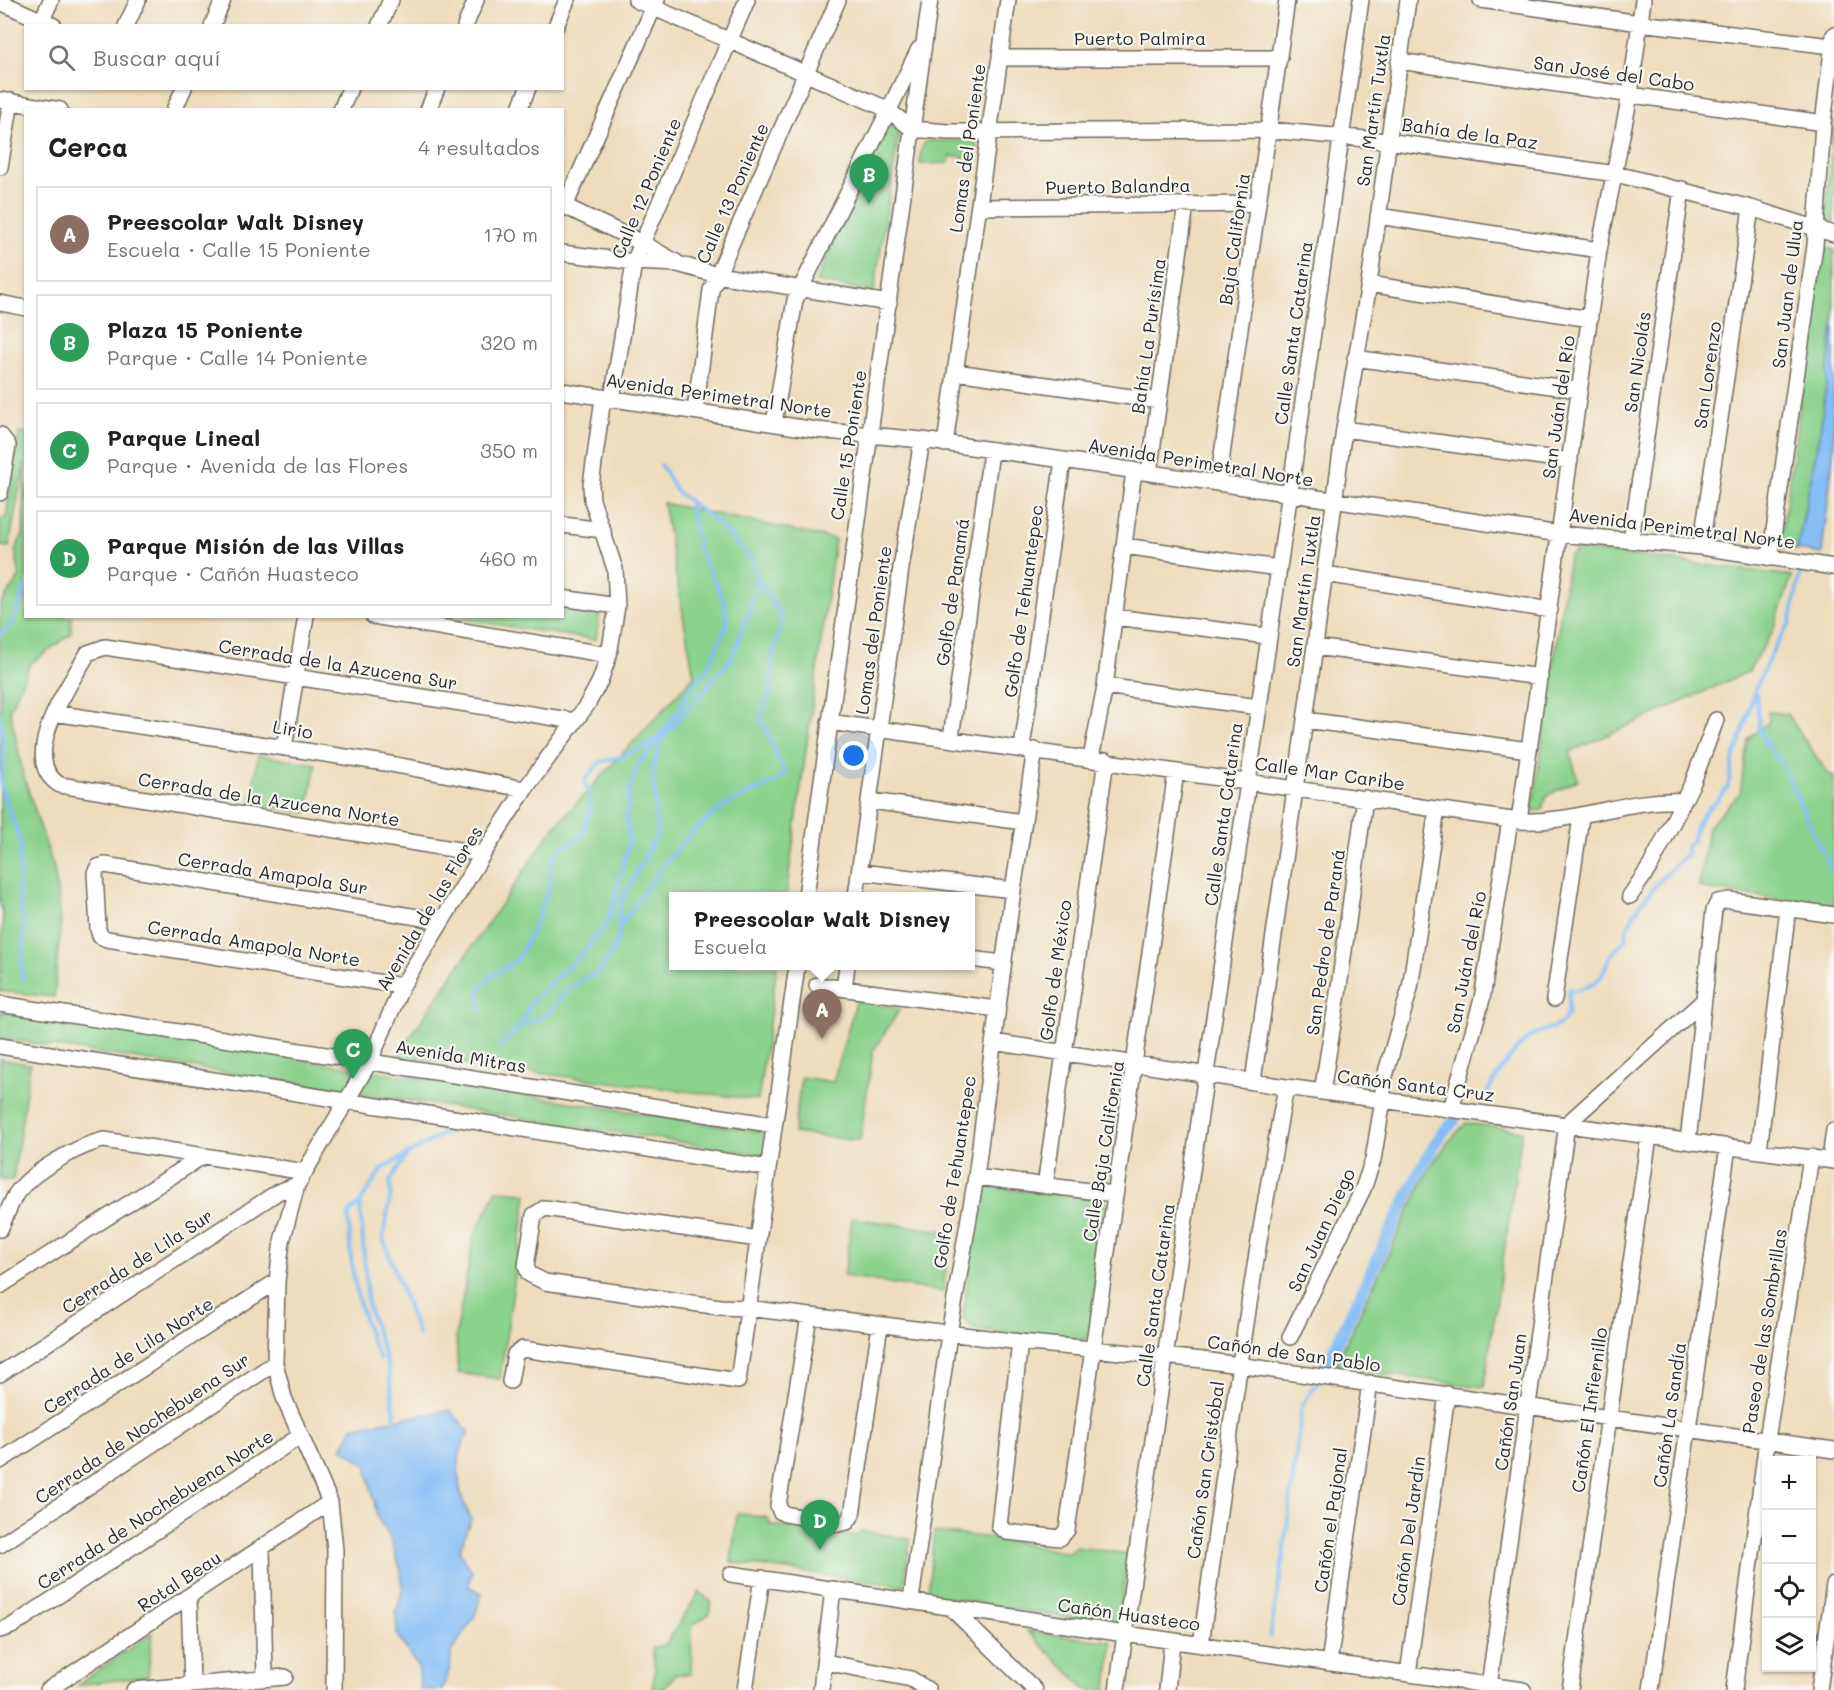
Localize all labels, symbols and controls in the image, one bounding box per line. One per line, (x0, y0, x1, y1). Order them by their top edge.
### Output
search box (24, 24, 564, 90)
street label: Puerto Palmira (1074, 26, 1206, 50)
street label: San Martín Tuxtla (1350, 32, 1396, 188)
icon: search (45, 41, 78, 74)
text: Buscar aquí (93, 43, 221, 72)
street label: San José del Cabo (1532, 50, 1696, 96)
street label: Lomas del Poniente (943, 62, 991, 234)
street label: Bahía de la Paz (1400, 112, 1540, 154)
street label: Calle 12 Poniente (605, 114, 687, 262)
street label: Calle 13 Poniente (690, 119, 774, 267)
text: Cerca (48, 130, 128, 164)
text: 4 resultados (418, 134, 540, 160)
pin: B (850, 154, 888, 204)
street label: Baja California (1213, 172, 1255, 306)
street label: Puerto Balandra (1045, 173, 1191, 199)
text: Preescolar Walt Disney (107, 207, 364, 236)
street label: San Juan de Ulua (1766, 218, 1808, 370)
text: A (63, 221, 76, 247)
text: 170 m (483, 221, 538, 247)
text: Escuela · Calle 15 Poniente (107, 236, 371, 262)
street label: Calle Santa Catarina (1268, 240, 1318, 426)
street label: Bahía La Purísima (1125, 257, 1171, 415)
street label: San Nicolás (1618, 310, 1656, 414)
text: Plaza 15 Poniente (107, 315, 303, 344)
street label: San Lorenzo (1688, 320, 1726, 430)
text: B (63, 329, 76, 355)
text: 320 m (480, 329, 538, 355)
street label: San Juán del Río (1536, 333, 1580, 480)
text: Parque · Calle 14 Poniente (107, 344, 368, 370)
street label: Avenida Perimetral Norte (605, 367, 833, 423)
street label: Calle 15 Poniente (824, 368, 872, 522)
text: Parque Lineal (107, 423, 260, 452)
street label: Avenida Perimetral Norte (1087, 432, 1315, 492)
text: C (62, 437, 77, 463)
text: 350 m (480, 437, 538, 463)
text: Parque · Avenida de las Flores (107, 452, 408, 478)
street label: Avenida Perimetral Norte (1567, 502, 1797, 554)
street label: Golfo de Tehuantepec (998, 503, 1048, 699)
street label: San Martín Tuxtla (1280, 513, 1326, 669)
street label: Golfo de Panamá (930, 516, 974, 668)
text: Parque Misión de las Villas (107, 531, 404, 560)
street label: Lomas del Poniente (849, 544, 897, 716)
text: D (62, 545, 77, 571)
text: 460 m (480, 545, 538, 571)
text: Parque · Cañón Huasteco (107, 560, 359, 586)
street label: Cerrada de la Azucena Sur (217, 633, 459, 695)
street label: Lirio (271, 714, 315, 744)
street label: Calle Santa Catarina (1198, 721, 1248, 907)
your location (839, 741, 868, 770)
street label: Calle Mar Caribe (1253, 751, 1407, 795)
street label: Cerrada de la Azucena Norte (136, 766, 402, 832)
street label: Avenida de las Flores (370, 821, 488, 995)
street label: Cerrada Amapola Sur (176, 846, 370, 900)
street label: San Pedro de Paraná (1300, 847, 1350, 1037)
street label: San Juán del Río (1440, 888, 1492, 1035)
popup (669, 892, 975, 970)
street label: Golfo de México (1033, 898, 1077, 1042)
text: Preescolar Walt Disney (694, 904, 950, 933)
street label: Cerrada Amapola Norte (146, 914, 362, 972)
text: Escuela (694, 933, 767, 959)
pin: A (802, 990, 842, 1039)
pin: C (334, 1030, 372, 1079)
street label: Avenida Mitras (394, 1034, 528, 1078)
street label: Calle Baja California (1077, 1059, 1129, 1243)
street label: Cañón Santa Cruz (1336, 1063, 1496, 1107)
street label: Golfo de Tehuantepec (927, 1074, 981, 1270)
street label: San Juan Diego (1282, 1164, 1360, 1296)
street label: Calle Santa Catarina (1130, 1202, 1180, 1388)
street label: Cerrada de Lila Sur (57, 1203, 217, 1319)
street label: Paseo de las Sombrillas (1736, 1227, 1792, 1435)
street label: Cerrada de Lila Norte (38, 1291, 218, 1419)
street label: Cañón El Infiernillo (1566, 1325, 1613, 1494)
street label: Cañón de San Pablo (1206, 1329, 1382, 1377)
street label: Cañón San Juan (1488, 1332, 1532, 1472)
street label: Cañón La Sandía (1647, 1341, 1691, 1489)
street label: Cerrada de Nochebuena Sur (30, 1347, 254, 1509)
street label: Cañón San Cristóbal (1181, 1379, 1229, 1561)
street label: Cerrada de Nochebuena Norte (32, 1423, 278, 1595)
street label: Cañón el Pajonal (1308, 1446, 1352, 1594)
street label: Cañón Del Jardin (1386, 1454, 1430, 1608)
map controls (1762, 1456, 1816, 1672)
button: + (1762, 1456, 1816, 1510)
pin: D (800, 1500, 840, 1550)
button: − (1762, 1510, 1816, 1564)
street label: Rotal Beau (133, 1545, 225, 1617)
button: locate (1762, 1564, 1816, 1618)
street label: Cañón Huasteco (1056, 1592, 1202, 1636)
button: layers (1762, 1618, 1816, 1672)

